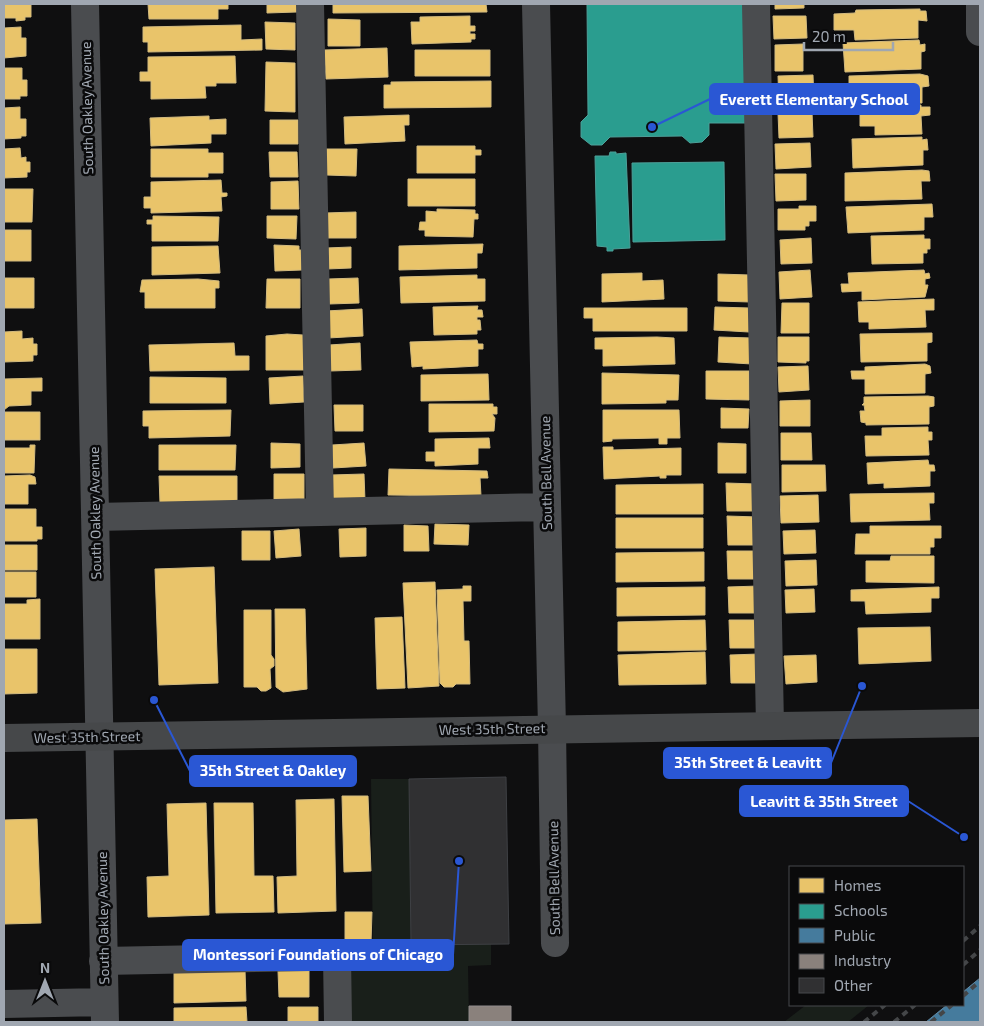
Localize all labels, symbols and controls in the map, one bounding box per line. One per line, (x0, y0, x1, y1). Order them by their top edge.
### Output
scale bar (804, 20, 893, 52)
text: 20 m (812, 27, 846, 45)
street label: South Oakley Avenue (77, 41, 96, 175)
callout: Everett Elementary School (710, 84, 919, 114)
text: Everett Elementary School (719, 90, 909, 109)
street label: South Bell Avenue (536, 416, 555, 530)
street label: South Oakley Avenue (85, 446, 104, 580)
street label: West 35th Street (438, 719, 546, 738)
street label: West 35th Street (33, 727, 141, 746)
callout: 35th Street & Leavitt (664, 748, 831, 778)
text: 35th Street & Leavitt (674, 753, 822, 771)
callout: 35th Street & Oakley (190, 756, 356, 786)
text: 35th Street & Oakley (200, 761, 347, 780)
callout: Leavitt & 35th Street (740, 786, 908, 816)
text: Leavitt & 35th Street (750, 792, 898, 810)
street label: South Bell Avenue (544, 821, 563, 935)
street label: South Oakley Avenue (93, 851, 112, 985)
legend (789, 866, 964, 1006)
text: Homes (834, 876, 881, 894)
text: Schools (834, 901, 888, 919)
text: Public (834, 926, 875, 944)
callout: Montessori Foundations of Chicago (183, 940, 453, 970)
text: Montessori Foundations of Chicago (193, 945, 443, 963)
text: Industry (834, 951, 891, 969)
north arrow (20, 956, 70, 1006)
text: N (40, 959, 50, 976)
text: Other (834, 976, 873, 994)

